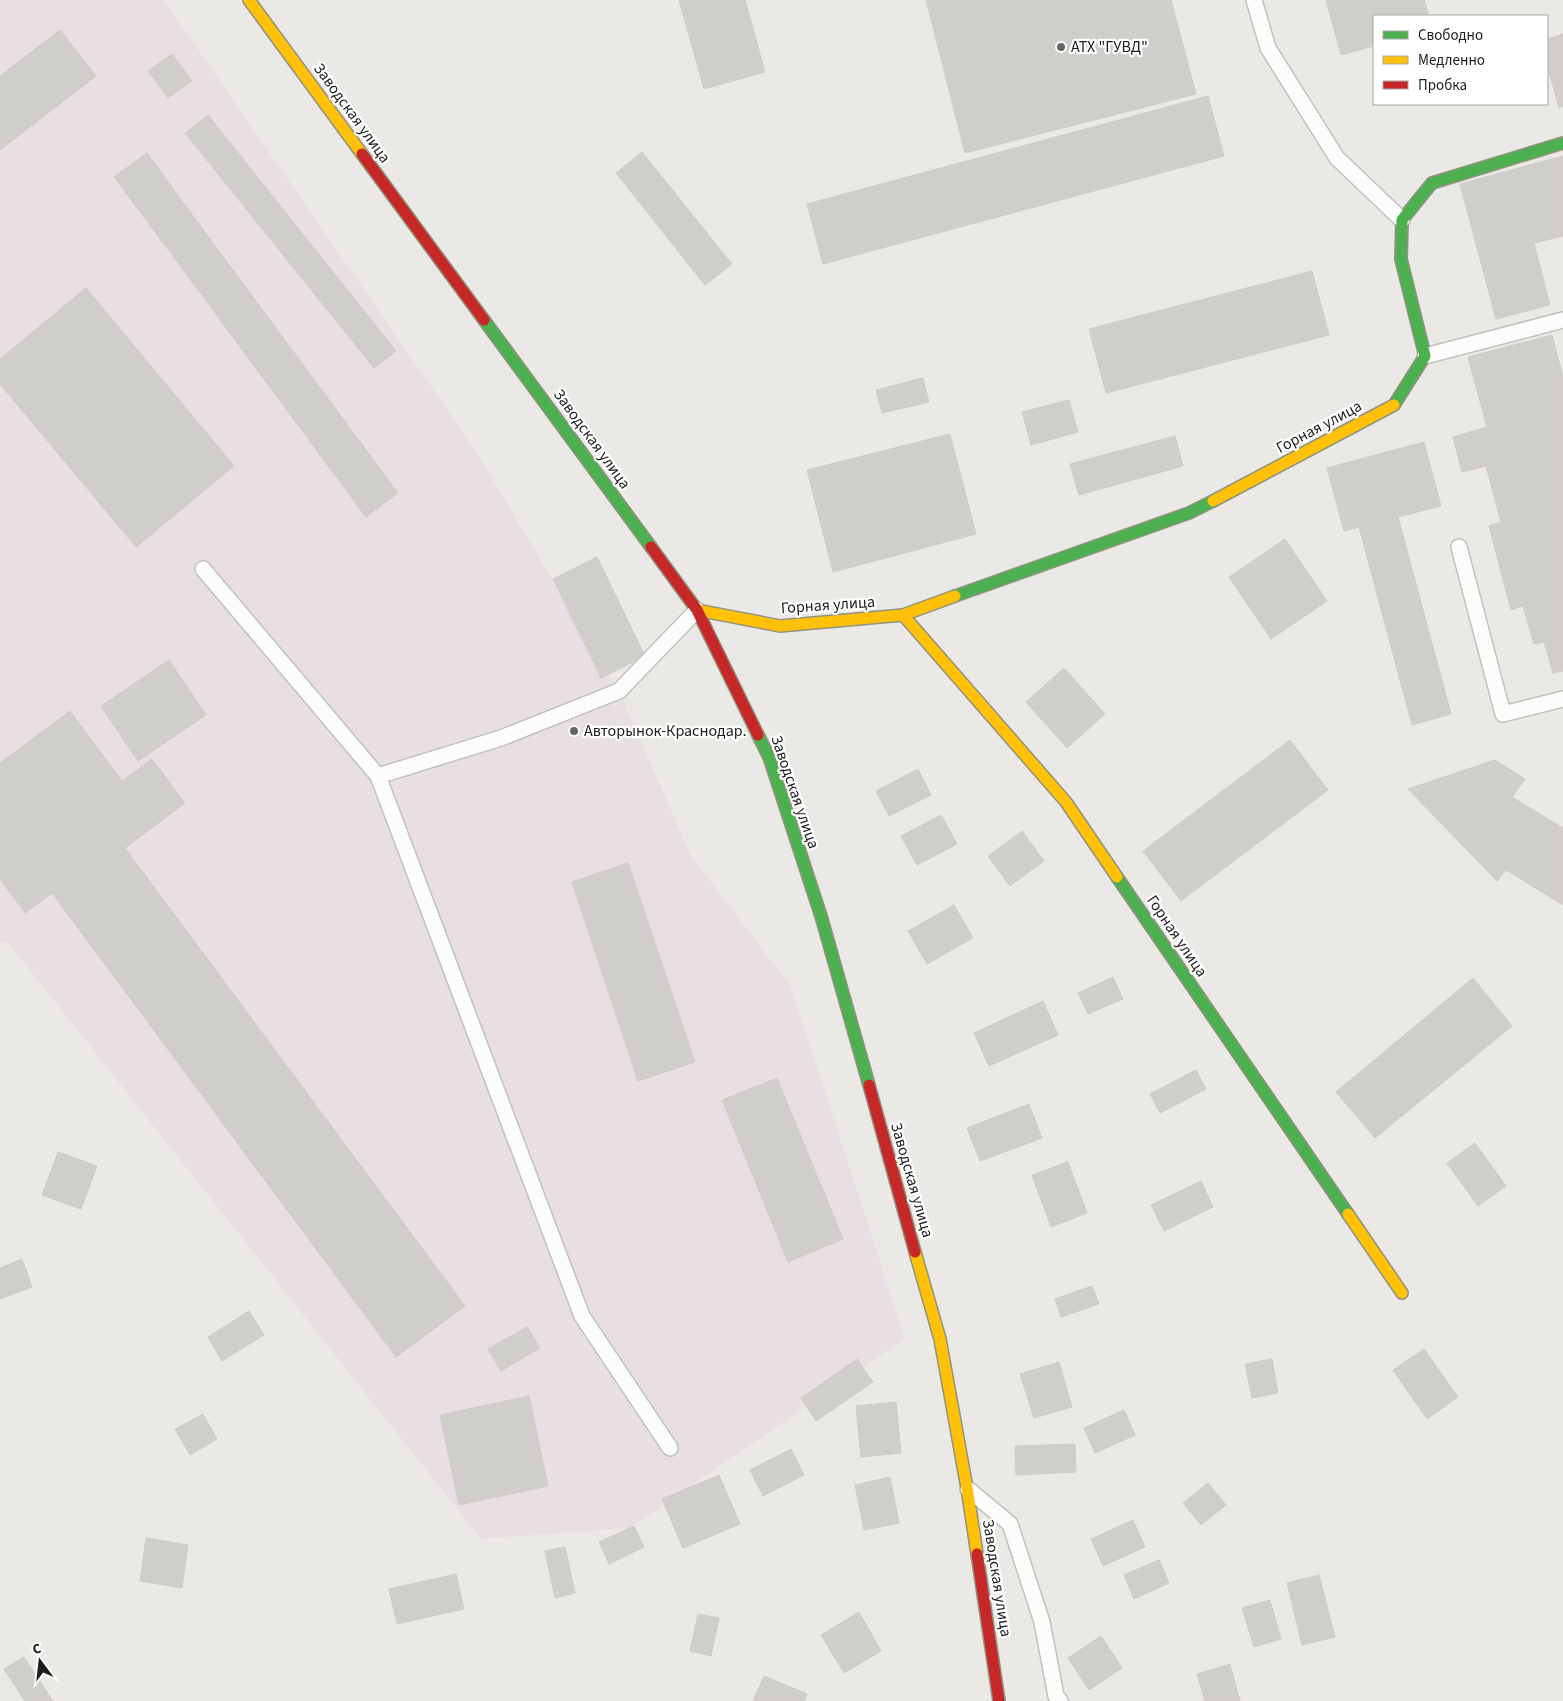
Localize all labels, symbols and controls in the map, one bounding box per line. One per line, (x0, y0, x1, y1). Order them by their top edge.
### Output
legend (1373, 15, 1548, 105)
text: Свободно (1418, 25, 1483, 46)
place label: АТХ "ГУВД" (1071, 36, 1148, 58)
marker: АТХ "ГУВД" (1055, 41, 1067, 53)
text: Медленно (1418, 50, 1485, 71)
street label: Заводская улица (308, 59, 396, 167)
text: Пробка (1418, 75, 1467, 96)
street label: Заводская улица (548, 385, 636, 493)
street label: Горная улица (1272, 395, 1366, 459)
street label: Горная улица (780, 591, 876, 619)
place label: Авторынок-Краснодар. (584, 720, 746, 742)
marker: Авторынок-Краснодар. (568, 725, 580, 737)
street label: Заводская улица (765, 732, 825, 852)
street label: Горная улица (1142, 891, 1212, 981)
street label: Заводская улица (885, 1120, 939, 1240)
street label: Заводская улица (977, 1518, 1017, 1638)
north arrow (15, 1636, 65, 1686)
text: С (30, 1639, 43, 1660)

